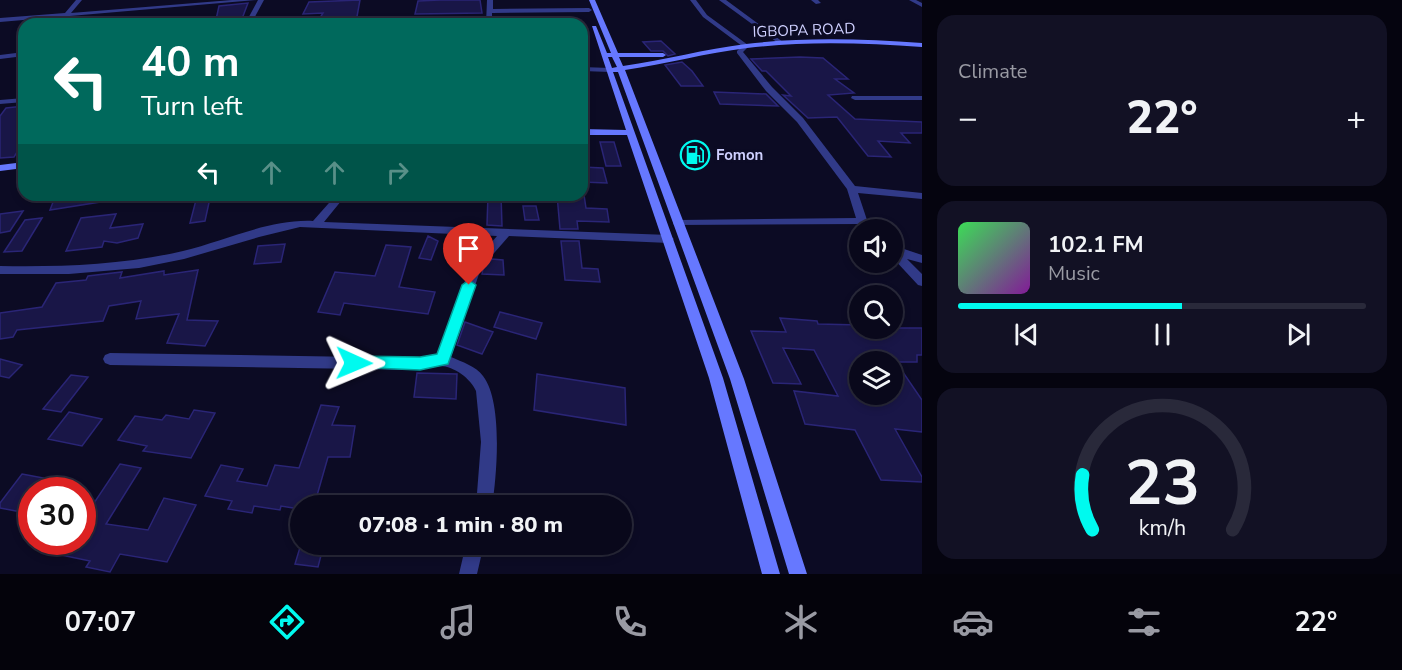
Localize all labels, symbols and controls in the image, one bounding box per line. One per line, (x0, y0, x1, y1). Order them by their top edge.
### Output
street label: IGBOPA ROAD (752, 18, 856, 42)
text: 40 m (141, 34, 240, 91)
icon: left (42, 42, 120, 120)
text: Climate (958, 58, 1027, 85)
text: Turn left (141, 88, 242, 125)
text: 22° (1126, 88, 1198, 149)
text: − (958, 96, 978, 141)
text: + (1346, 96, 1366, 141)
fuel station icon: Fomon (679, 139, 711, 171)
place label: Fomon (716, 145, 763, 165)
icon: left (192, 156, 225, 189)
icon: ahead (255, 156, 288, 189)
icon: ahead (318, 156, 351, 189)
icon: right (381, 156, 414, 189)
map controls (849, 219, 903, 405)
button: sound (849, 219, 903, 273)
pin (443, 223, 494, 285)
text: 102.1 FM (1048, 230, 1144, 260)
icon: arrive (452, 232, 485, 265)
text: Music (1048, 260, 1100, 287)
button: search (849, 285, 903, 339)
icon: previous (1010, 318, 1043, 351)
icon: pause (1146, 318, 1179, 351)
icon: next (1282, 318, 1315, 351)
position arrow (322, 331, 386, 395)
button: layers (849, 351, 903, 405)
text: 23 (1125, 442, 1199, 527)
speed limit sign: 30 (18, 477, 96, 555)
text: 07:08 · 1 min · 80 m (359, 510, 563, 540)
text: km/h (1138, 514, 1186, 544)
icon: directions (266, 601, 308, 643)
icon: music (437, 601, 479, 643)
icon: phone (609, 601, 651, 643)
icon: climate (780, 601, 822, 643)
icon: car (952, 601, 994, 643)
icon: filters (1123, 601, 1165, 643)
text: 07:07 (65, 604, 136, 641)
text: 22° (1295, 604, 1337, 641)

